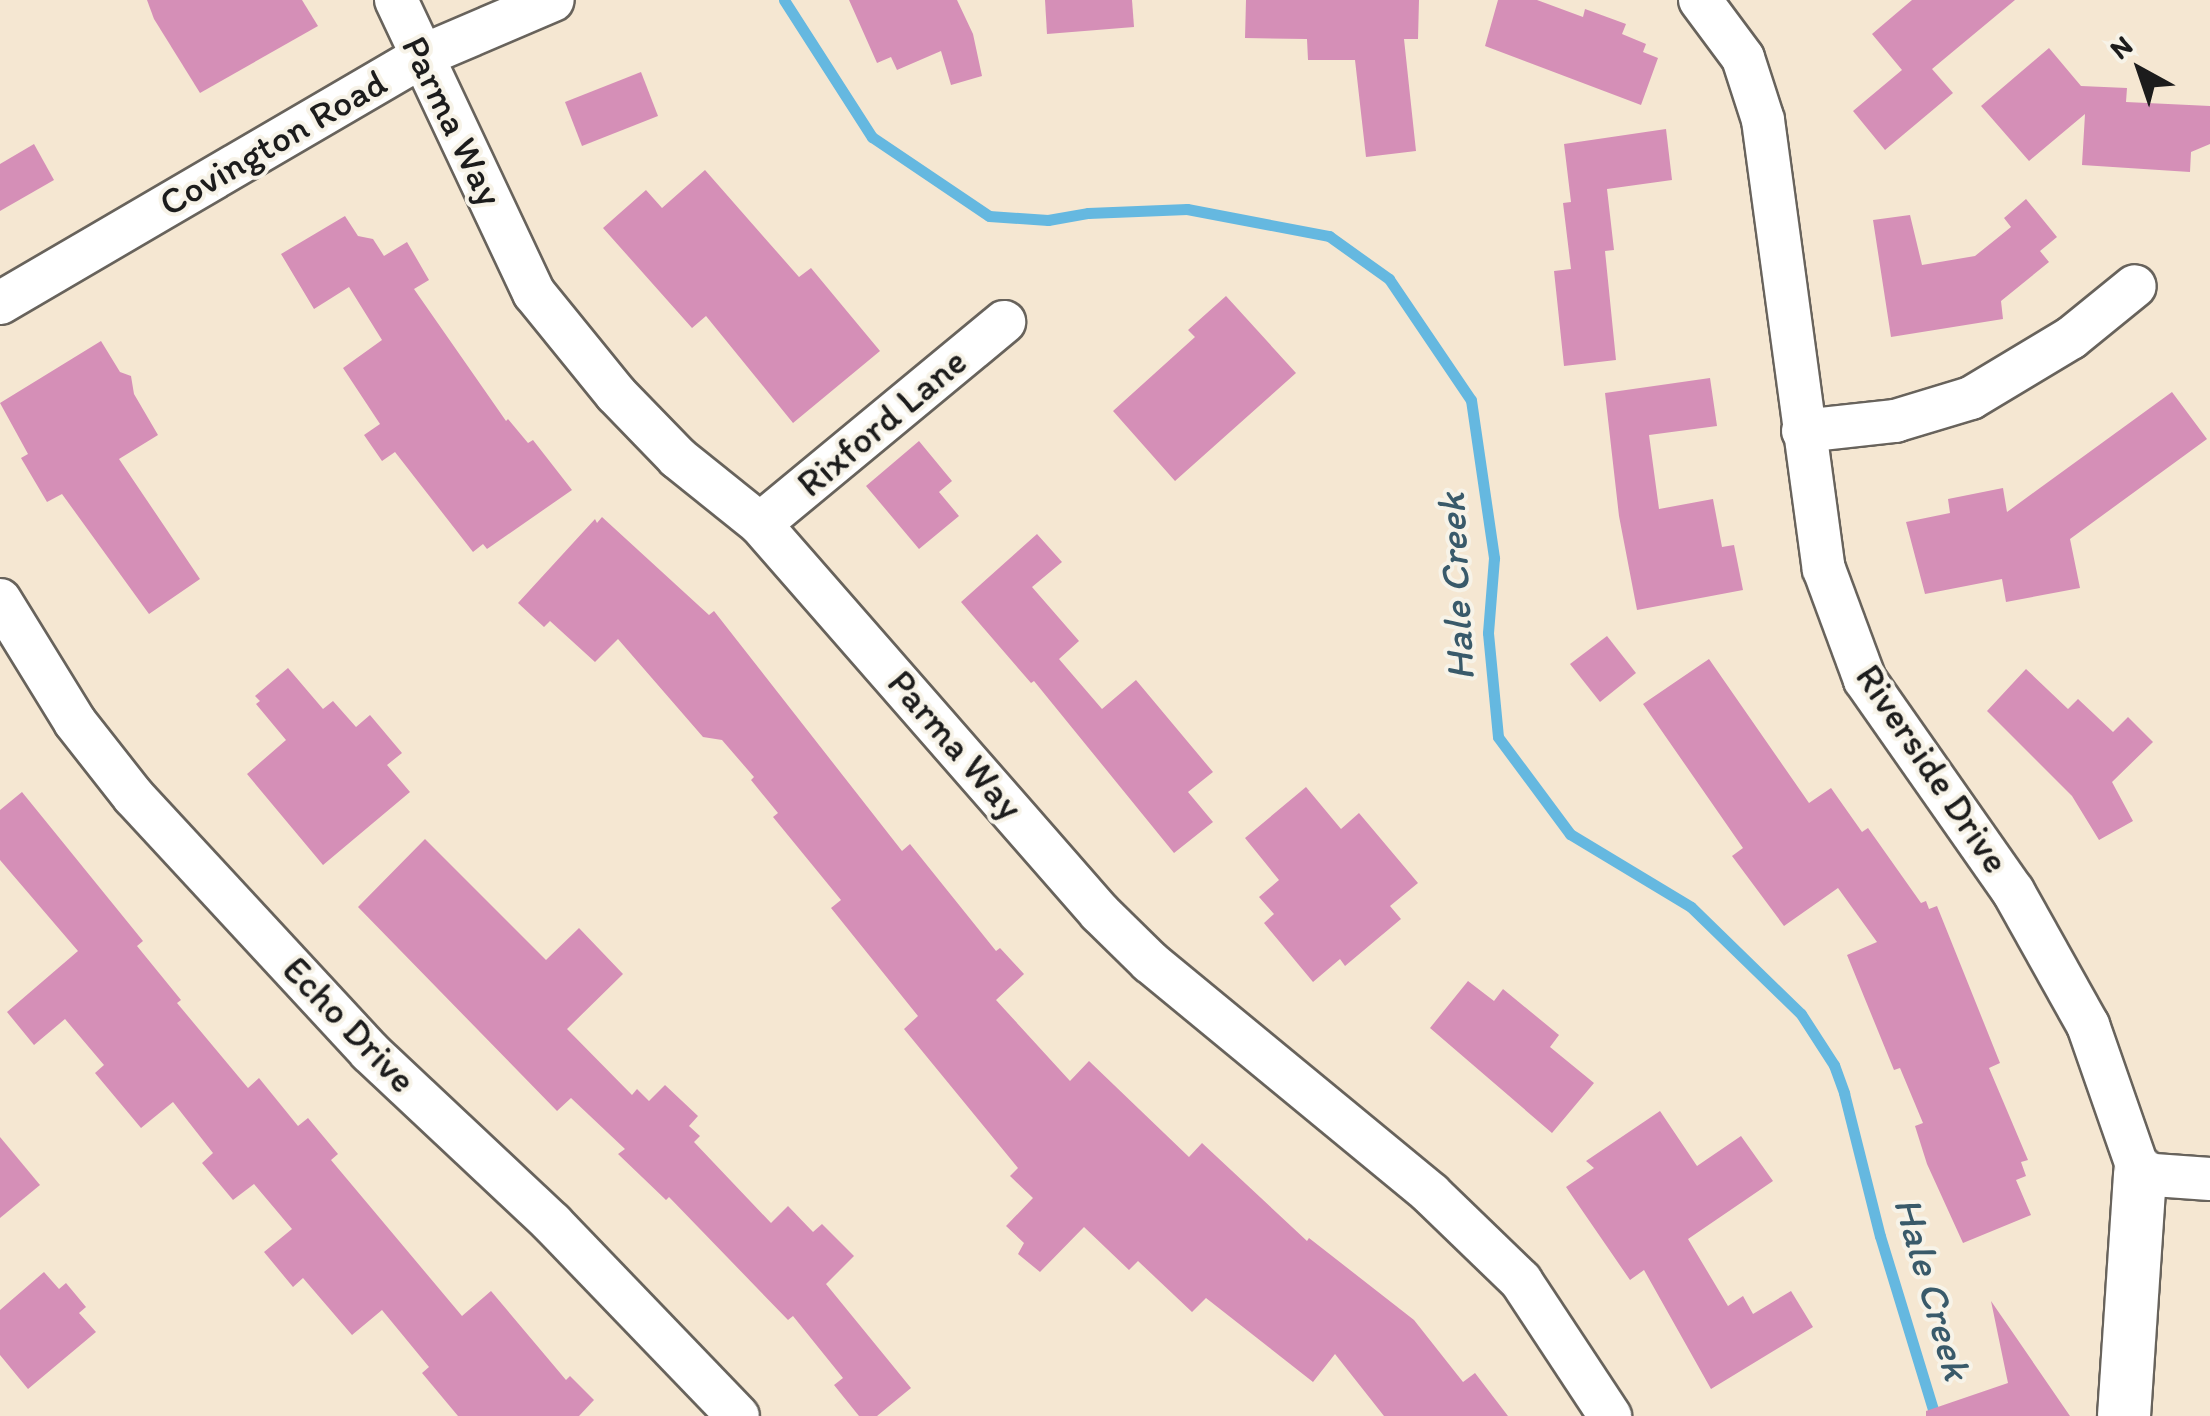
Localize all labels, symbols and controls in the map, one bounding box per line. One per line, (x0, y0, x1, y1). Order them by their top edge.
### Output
north arrow (2090, 20, 2190, 120)
text: N (2103, 28, 2139, 66)
street label: Parma Way (392, 29, 512, 213)
street label: Covington Road (151, 59, 395, 227)
street label: Rixford Lane (788, 339, 976, 507)
water label: Hale Creek (1426, 492, 1484, 682)
street label: Riverside Drive (1845, 656, 2019, 882)
street label: Parma Way (878, 662, 1032, 828)
street label: Echo Drive (273, 947, 425, 1103)
water label: Hale Creek (1884, 1191, 1982, 1385)

